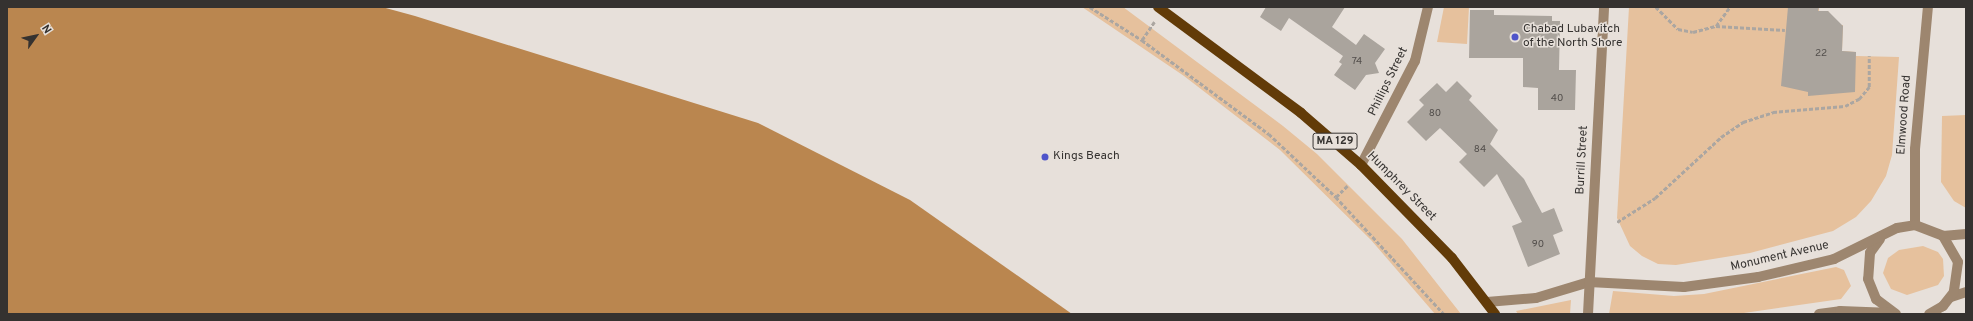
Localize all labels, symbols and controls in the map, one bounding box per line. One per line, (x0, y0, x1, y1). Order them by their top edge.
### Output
north arrow (16, 16, 56, 56)
text: N (38, 22, 54, 37)
place label: Chabad Lubavitch of the North Shore (1523, 23, 1622, 51)
marker: Chabad Lubavitch of the North Shore (1510, 32, 1520, 42)
street label: Phillips Street (1366, 45, 1412, 119)
house number: 22 (1815, 48, 1827, 60)
house number: 74 (1352, 56, 1362, 68)
street label: Elmwood Road (1895, 75, 1915, 155)
house number: 40 (1551, 93, 1563, 105)
house number: 80 (1429, 108, 1441, 120)
street label: Burrill Street (1574, 125, 1592, 195)
road number: MA 129 (1312, 132, 1358, 150)
house number: 84 (1474, 144, 1486, 156)
street label: Humphrey Street (1363, 149, 1439, 225)
place label: Kings Beach (1053, 150, 1120, 164)
marker: Kings Beach (1040, 152, 1050, 162)
house number: 90 (1532, 239, 1544, 251)
street label: Monument Avenue (1729, 239, 1831, 275)

